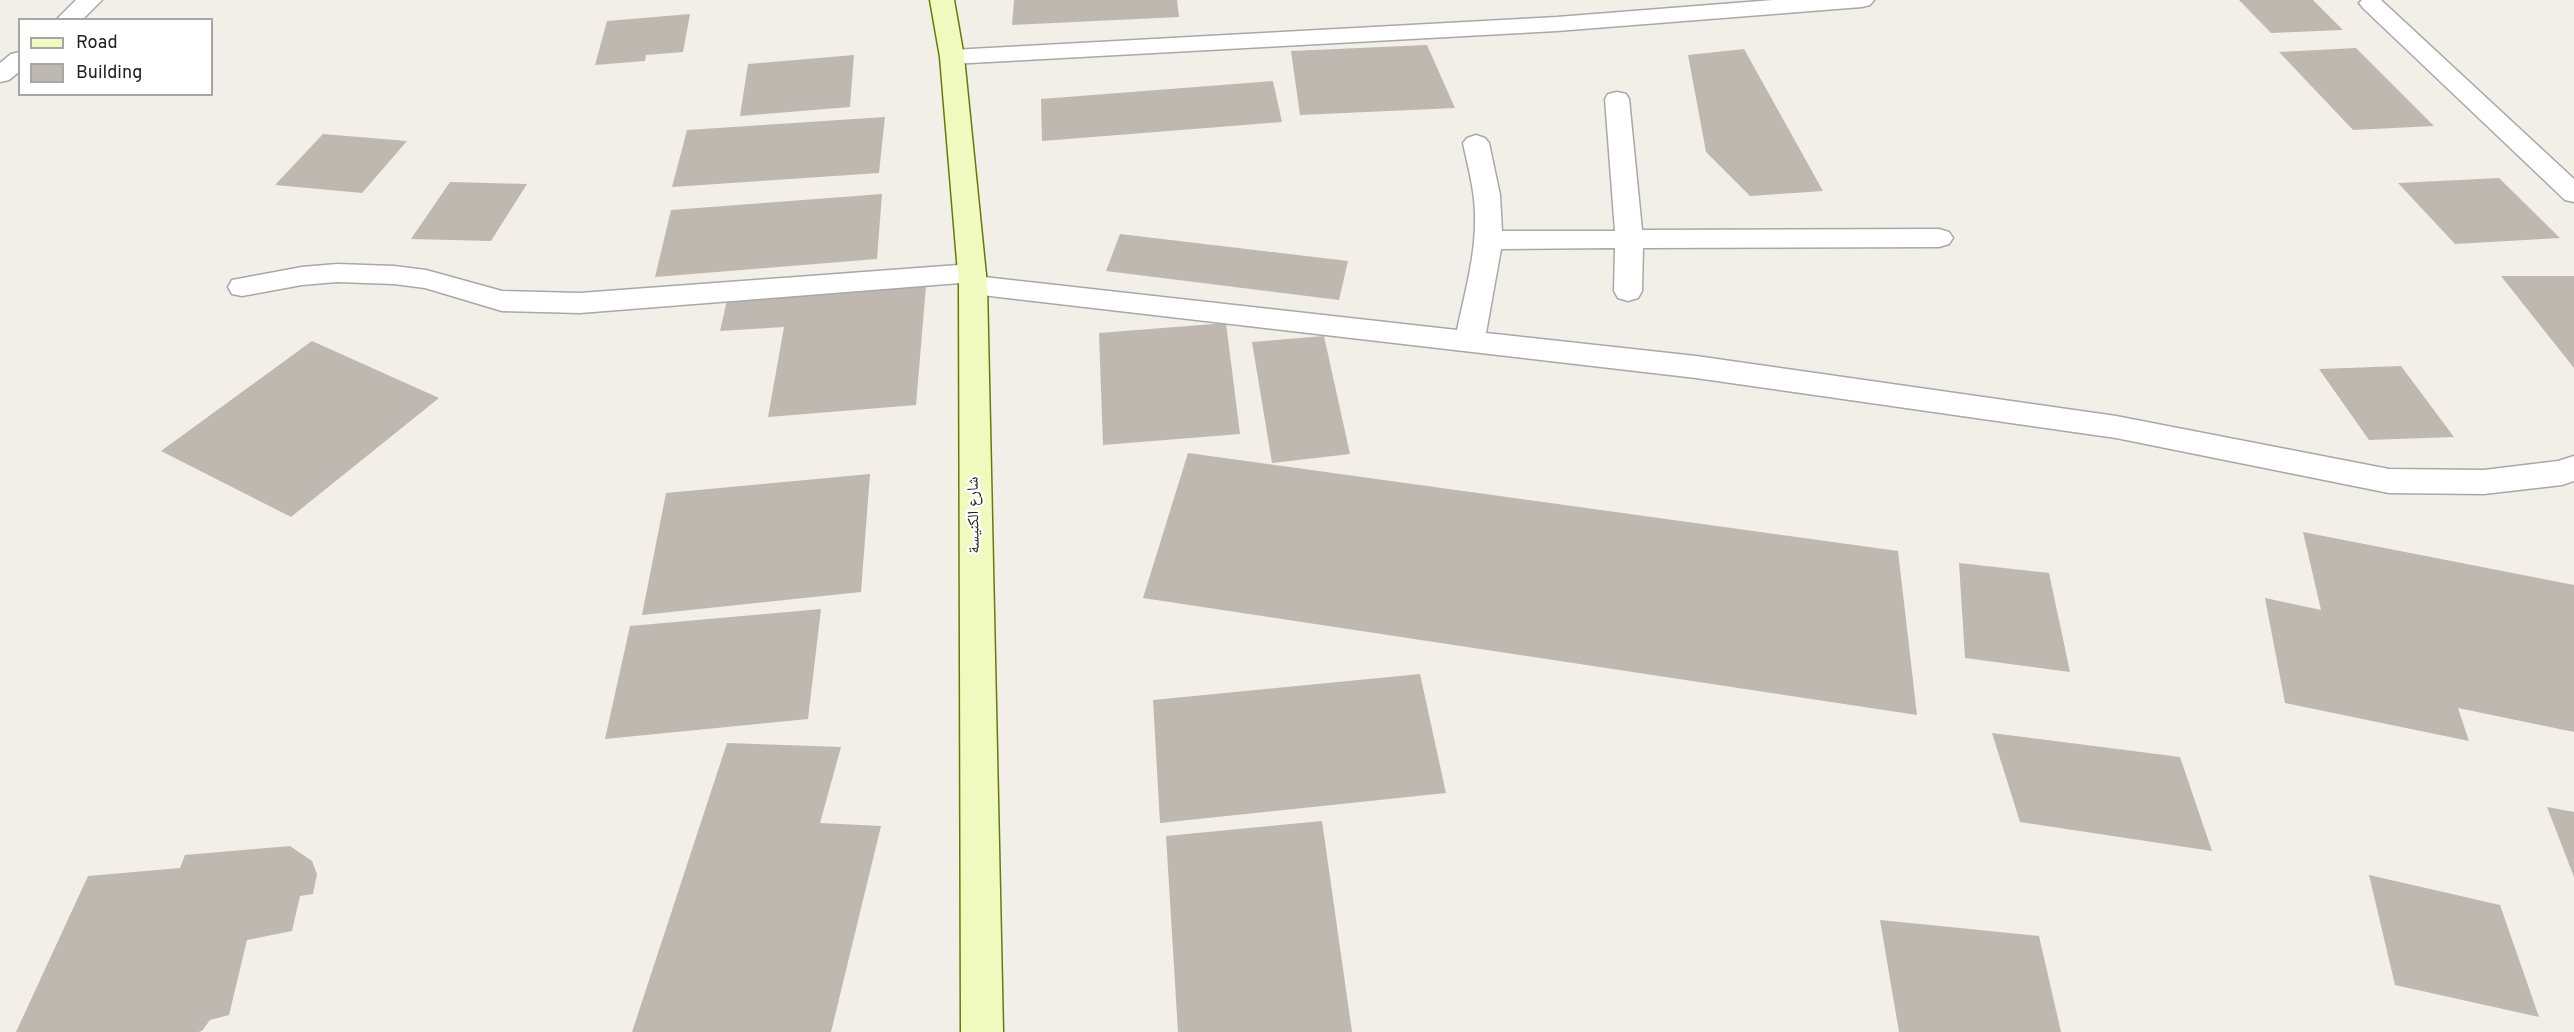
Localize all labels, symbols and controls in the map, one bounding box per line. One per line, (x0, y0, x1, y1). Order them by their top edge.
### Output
legend (18, 18, 213, 96)
text: Road (76, 32, 118, 55)
text: Building (76, 62, 142, 85)
street label: شارع الكنيسة (965, 476, 985, 554)

